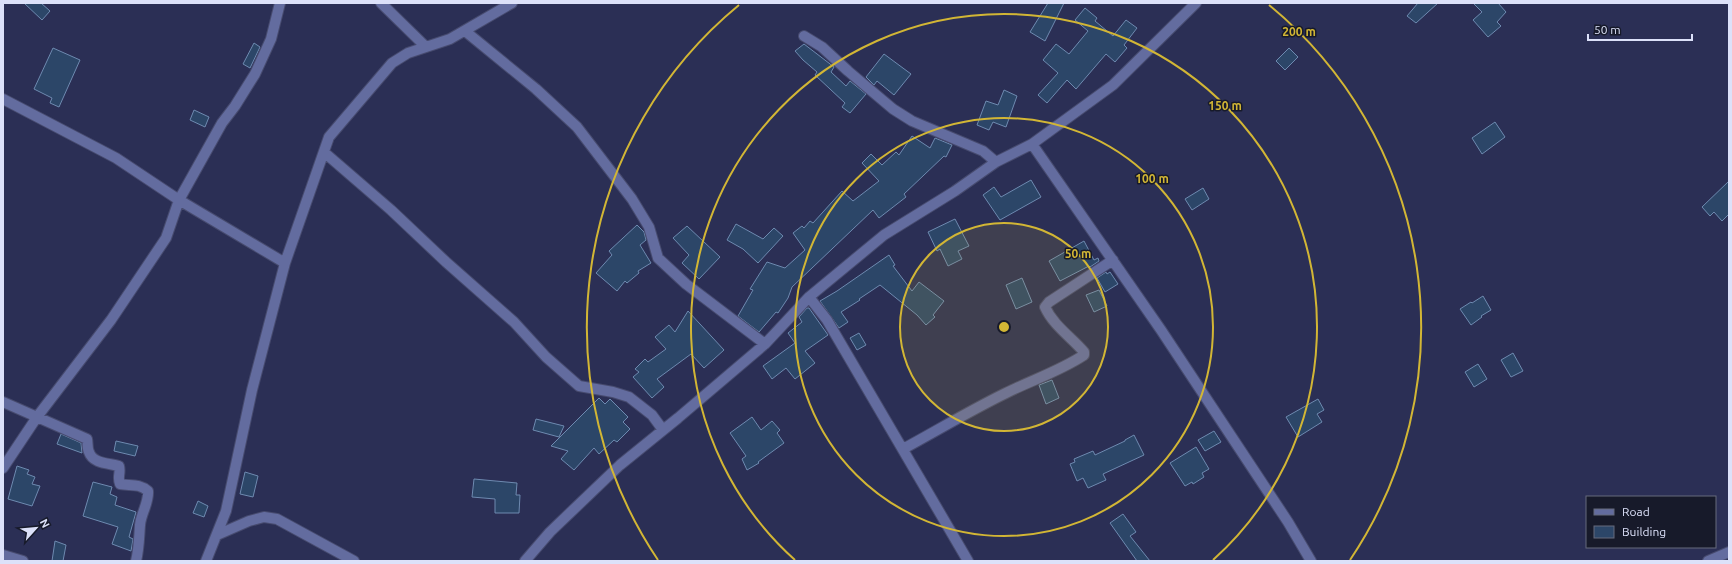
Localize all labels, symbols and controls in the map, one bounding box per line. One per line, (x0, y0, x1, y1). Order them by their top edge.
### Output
scale bar (1588, 16, 1692, 42)
text: 50 m (1594, 23, 1621, 36)
text: 200 m (1282, 25, 1316, 38)
text: 150 m (1208, 99, 1242, 112)
text: 100 m (1135, 172, 1169, 185)
text: 50 m (1065, 247, 1091, 260)
centre of rings (997, 320, 1011, 334)
legend (1586, 496, 1716, 548)
text: Road (1622, 505, 1650, 518)
north arrow (16, 508, 56, 548)
text: N (38, 517, 52, 530)
text: Building (1622, 525, 1666, 538)

